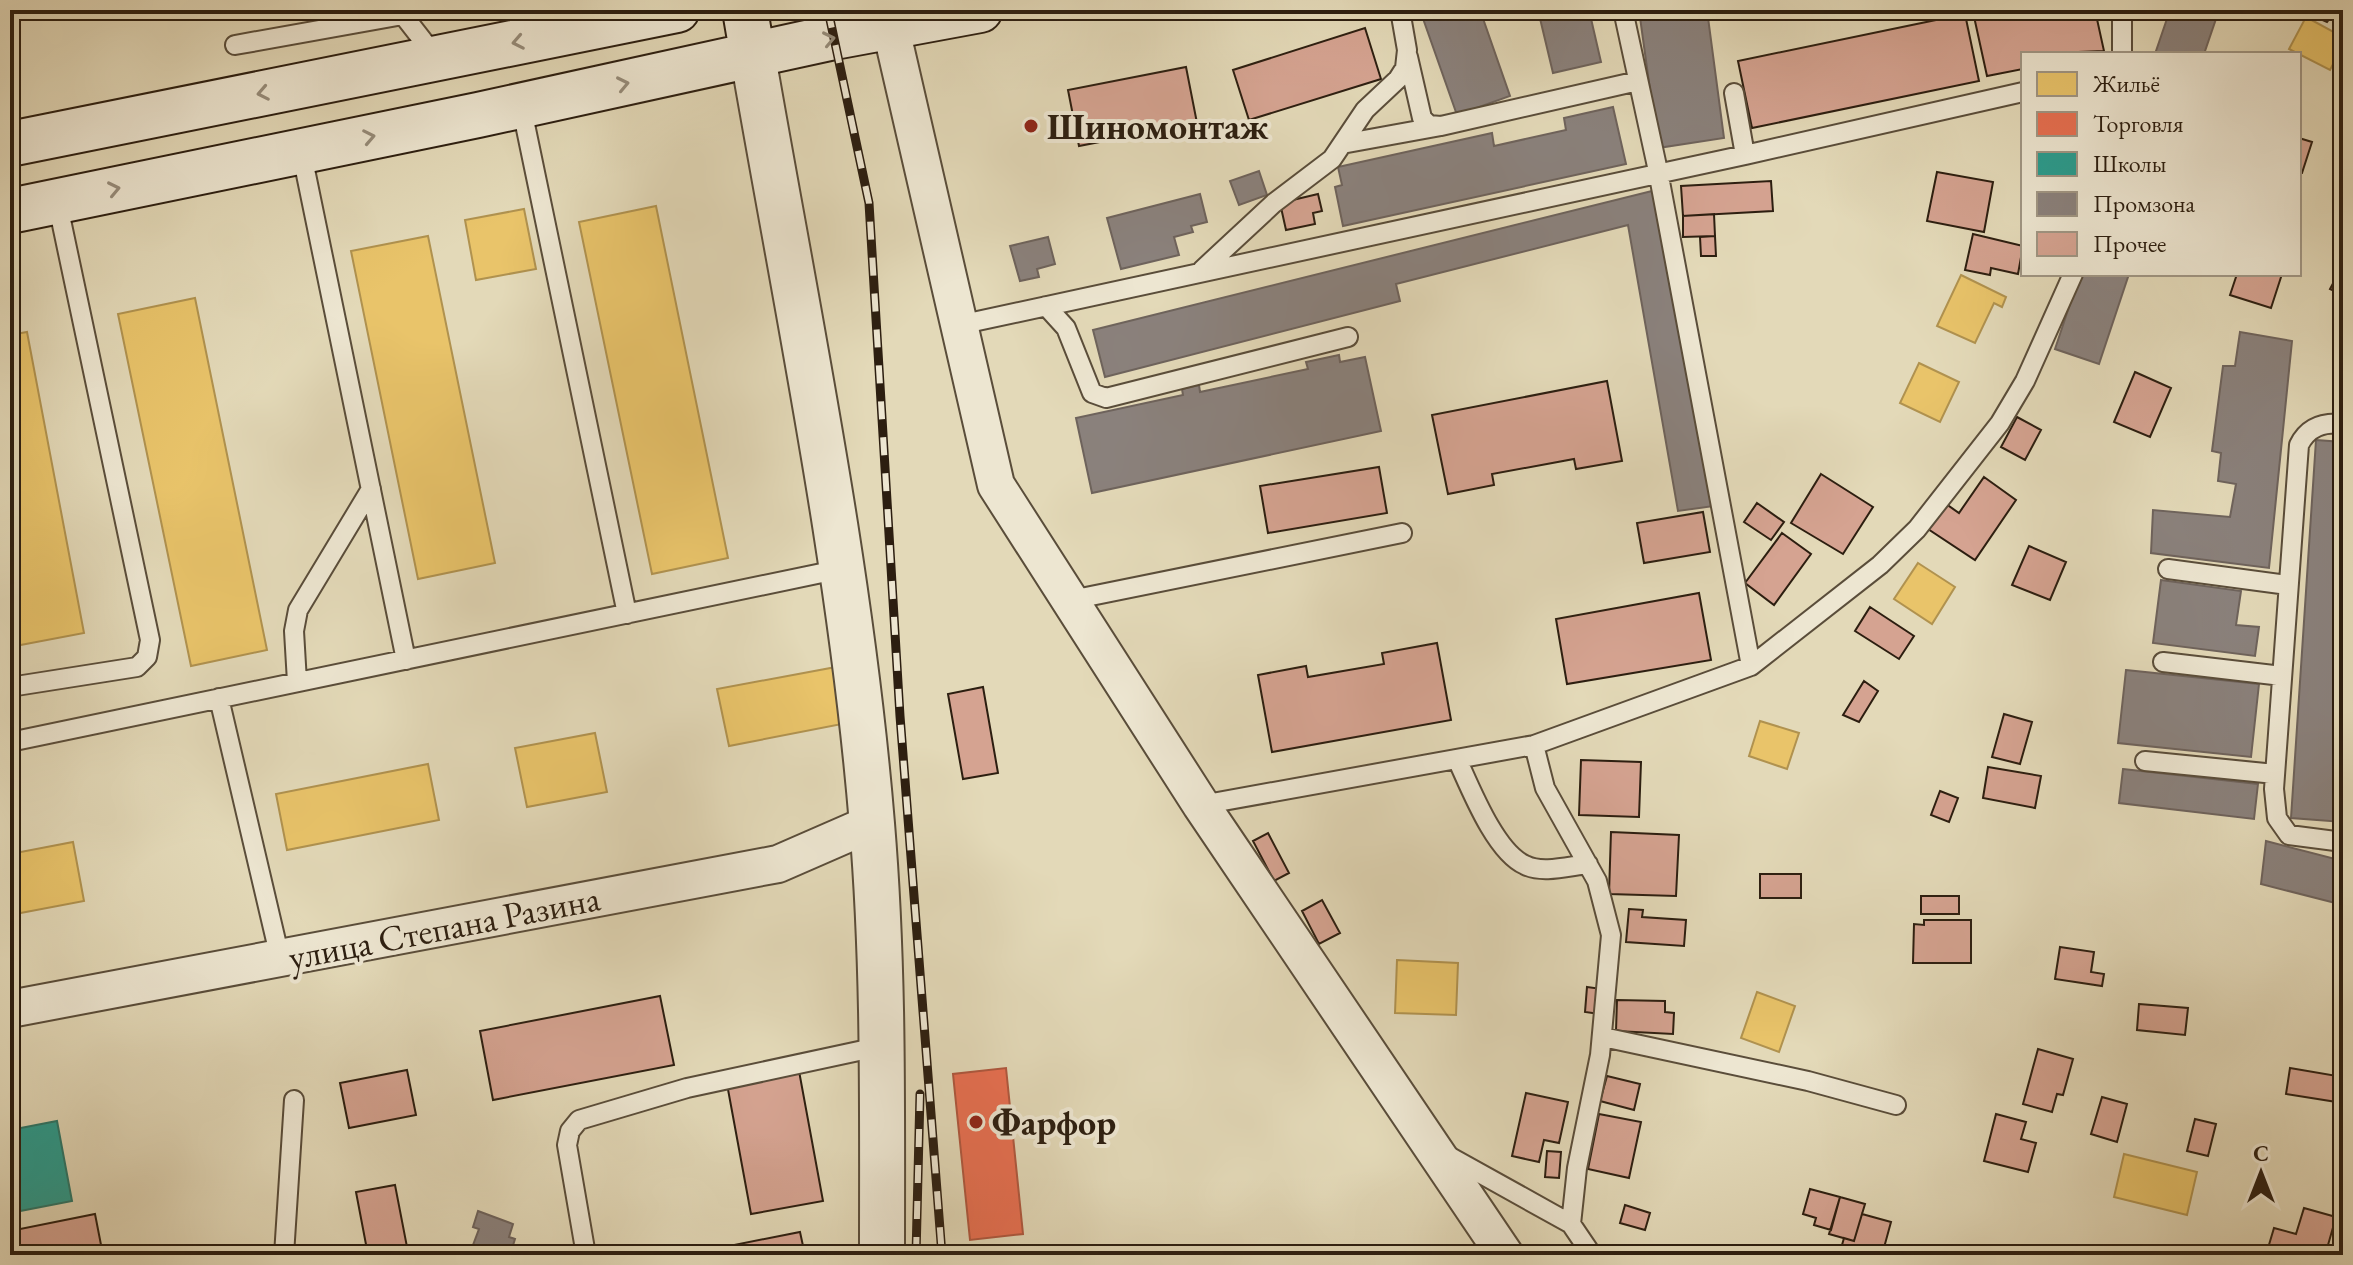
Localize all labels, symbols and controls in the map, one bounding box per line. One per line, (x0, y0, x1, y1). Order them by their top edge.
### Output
one-way arrow (822, 31, 836, 48)
one-way arrow (512, 33, 526, 50)
legend (2021, 52, 2301, 276)
text: Жильё (2092, 68, 2160, 99)
one-way arrow (616, 76, 629, 93)
one-way arrow (257, 84, 270, 101)
place label: Шиномонтаж (1047, 103, 1269, 150)
text: Торговля (2093, 108, 2184, 139)
marker: Шиномонтаж (1022, 117, 1040, 135)
one-way arrow (361, 129, 375, 146)
text: Школы (2093, 148, 2167, 179)
one-way arrow (107, 181, 120, 198)
text: Промзона (2093, 188, 2196, 219)
text: Прочее (2093, 228, 2166, 259)
street label: улица Степана Разина (284, 874, 604, 981)
place label: Фарфор (992, 1099, 1116, 1146)
marker: Фарфор (967, 1113, 985, 1131)
north arrow (2221, 1133, 2301, 1213)
text: С (2253, 1139, 2269, 1168)

